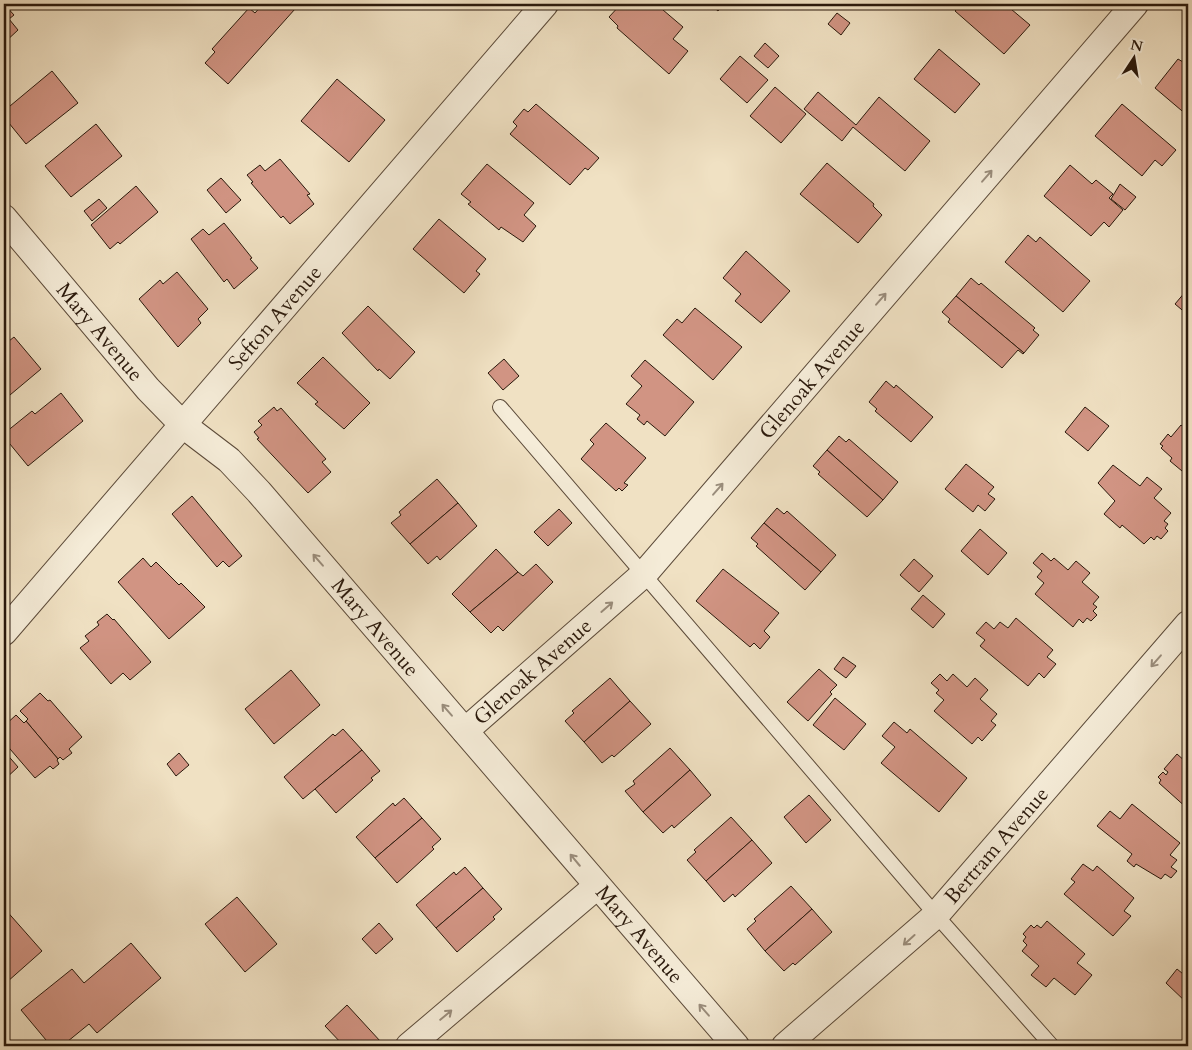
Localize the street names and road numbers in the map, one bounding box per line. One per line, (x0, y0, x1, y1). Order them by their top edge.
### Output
street label: Sefton Avenue (222, 259, 329, 377)
street label: Mary Avenue (49, 277, 150, 388)
street label: Glenoak Avenue (753, 314, 872, 446)
street label: Mary Avenue (325, 572, 426, 683)
street label: Glenoak Avenue (467, 612, 598, 732)
street label: Bertram Avenue (938, 781, 1056, 911)
street label: Mary Avenue (589, 879, 690, 990)

